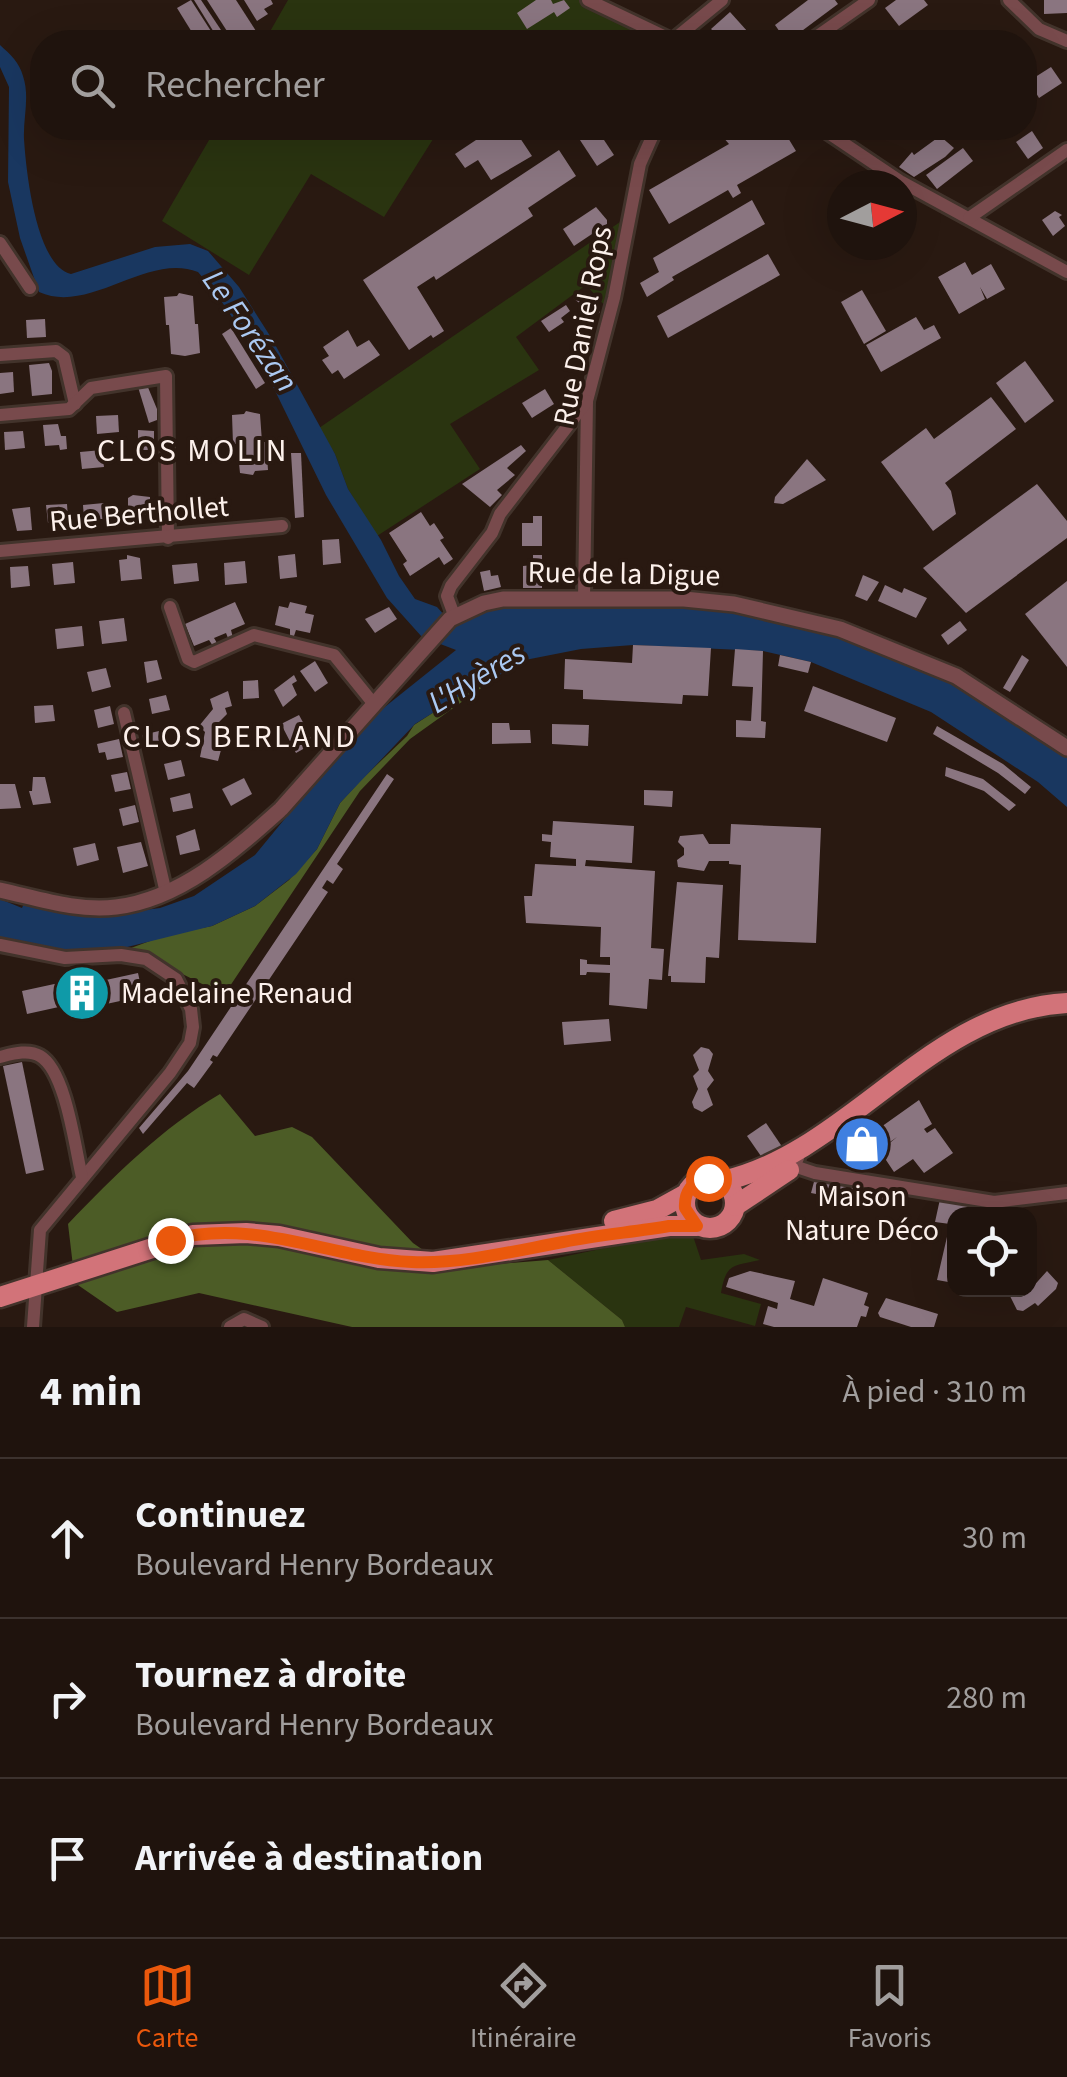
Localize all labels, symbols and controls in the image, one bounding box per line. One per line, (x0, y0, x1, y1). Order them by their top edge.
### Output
search box (30, 30, 1037, 140)
icon: search (65, 58, 120, 113)
text: Rechercher (145, 58, 325, 112)
north arrow (827, 170, 917, 260)
street label: Rue Daniel Rops (543, 223, 623, 429)
water label: Le Forézan (191, 260, 309, 402)
district label: CLOS MOLIN (97, 428, 289, 474)
street label: Rue Berthollet (47, 485, 231, 543)
street label: Rue de la Digue (527, 551, 721, 597)
water label: L'Hyères (420, 631, 535, 725)
district label: CLOS BERLAND (122, 714, 358, 760)
building icon: Madelaine Renaud (52, 963, 112, 1023)
place label: Madelaine Renaud (121, 972, 353, 1015)
shop icon: Maison Nature Déco (832, 1114, 892, 1174)
route start (686, 1156, 732, 1202)
place label: Maison Nature Déco (785, 1175, 939, 1252)
map controls (947, 1207, 1037, 1297)
button: locate (947, 1207, 1037, 1297)
route end (148, 1218, 194, 1264)
text: 4 min (40, 1362, 142, 1422)
text: À pied · 310 m (843, 1369, 1027, 1415)
text: Continuez (135, 1488, 305, 1542)
icon: ahead (40, 1511, 95, 1566)
text: 30 m (962, 1515, 1027, 1561)
text: Boulevard Henry Bordeaux (135, 1542, 494, 1588)
text: Tournez à droite (135, 1648, 407, 1702)
icon: right (40, 1671, 95, 1726)
text: 280 m (946, 1675, 1027, 1721)
text: Boulevard Henry Bordeaux (135, 1702, 494, 1748)
icon: arrive (40, 1831, 95, 1886)
text: Arrivée à destination (135, 1831, 483, 1885)
tab: Carte (136, 1958, 199, 2058)
tab: Itinéraire (470, 1958, 576, 2058)
tab: Favoris (848, 1958, 931, 2058)

